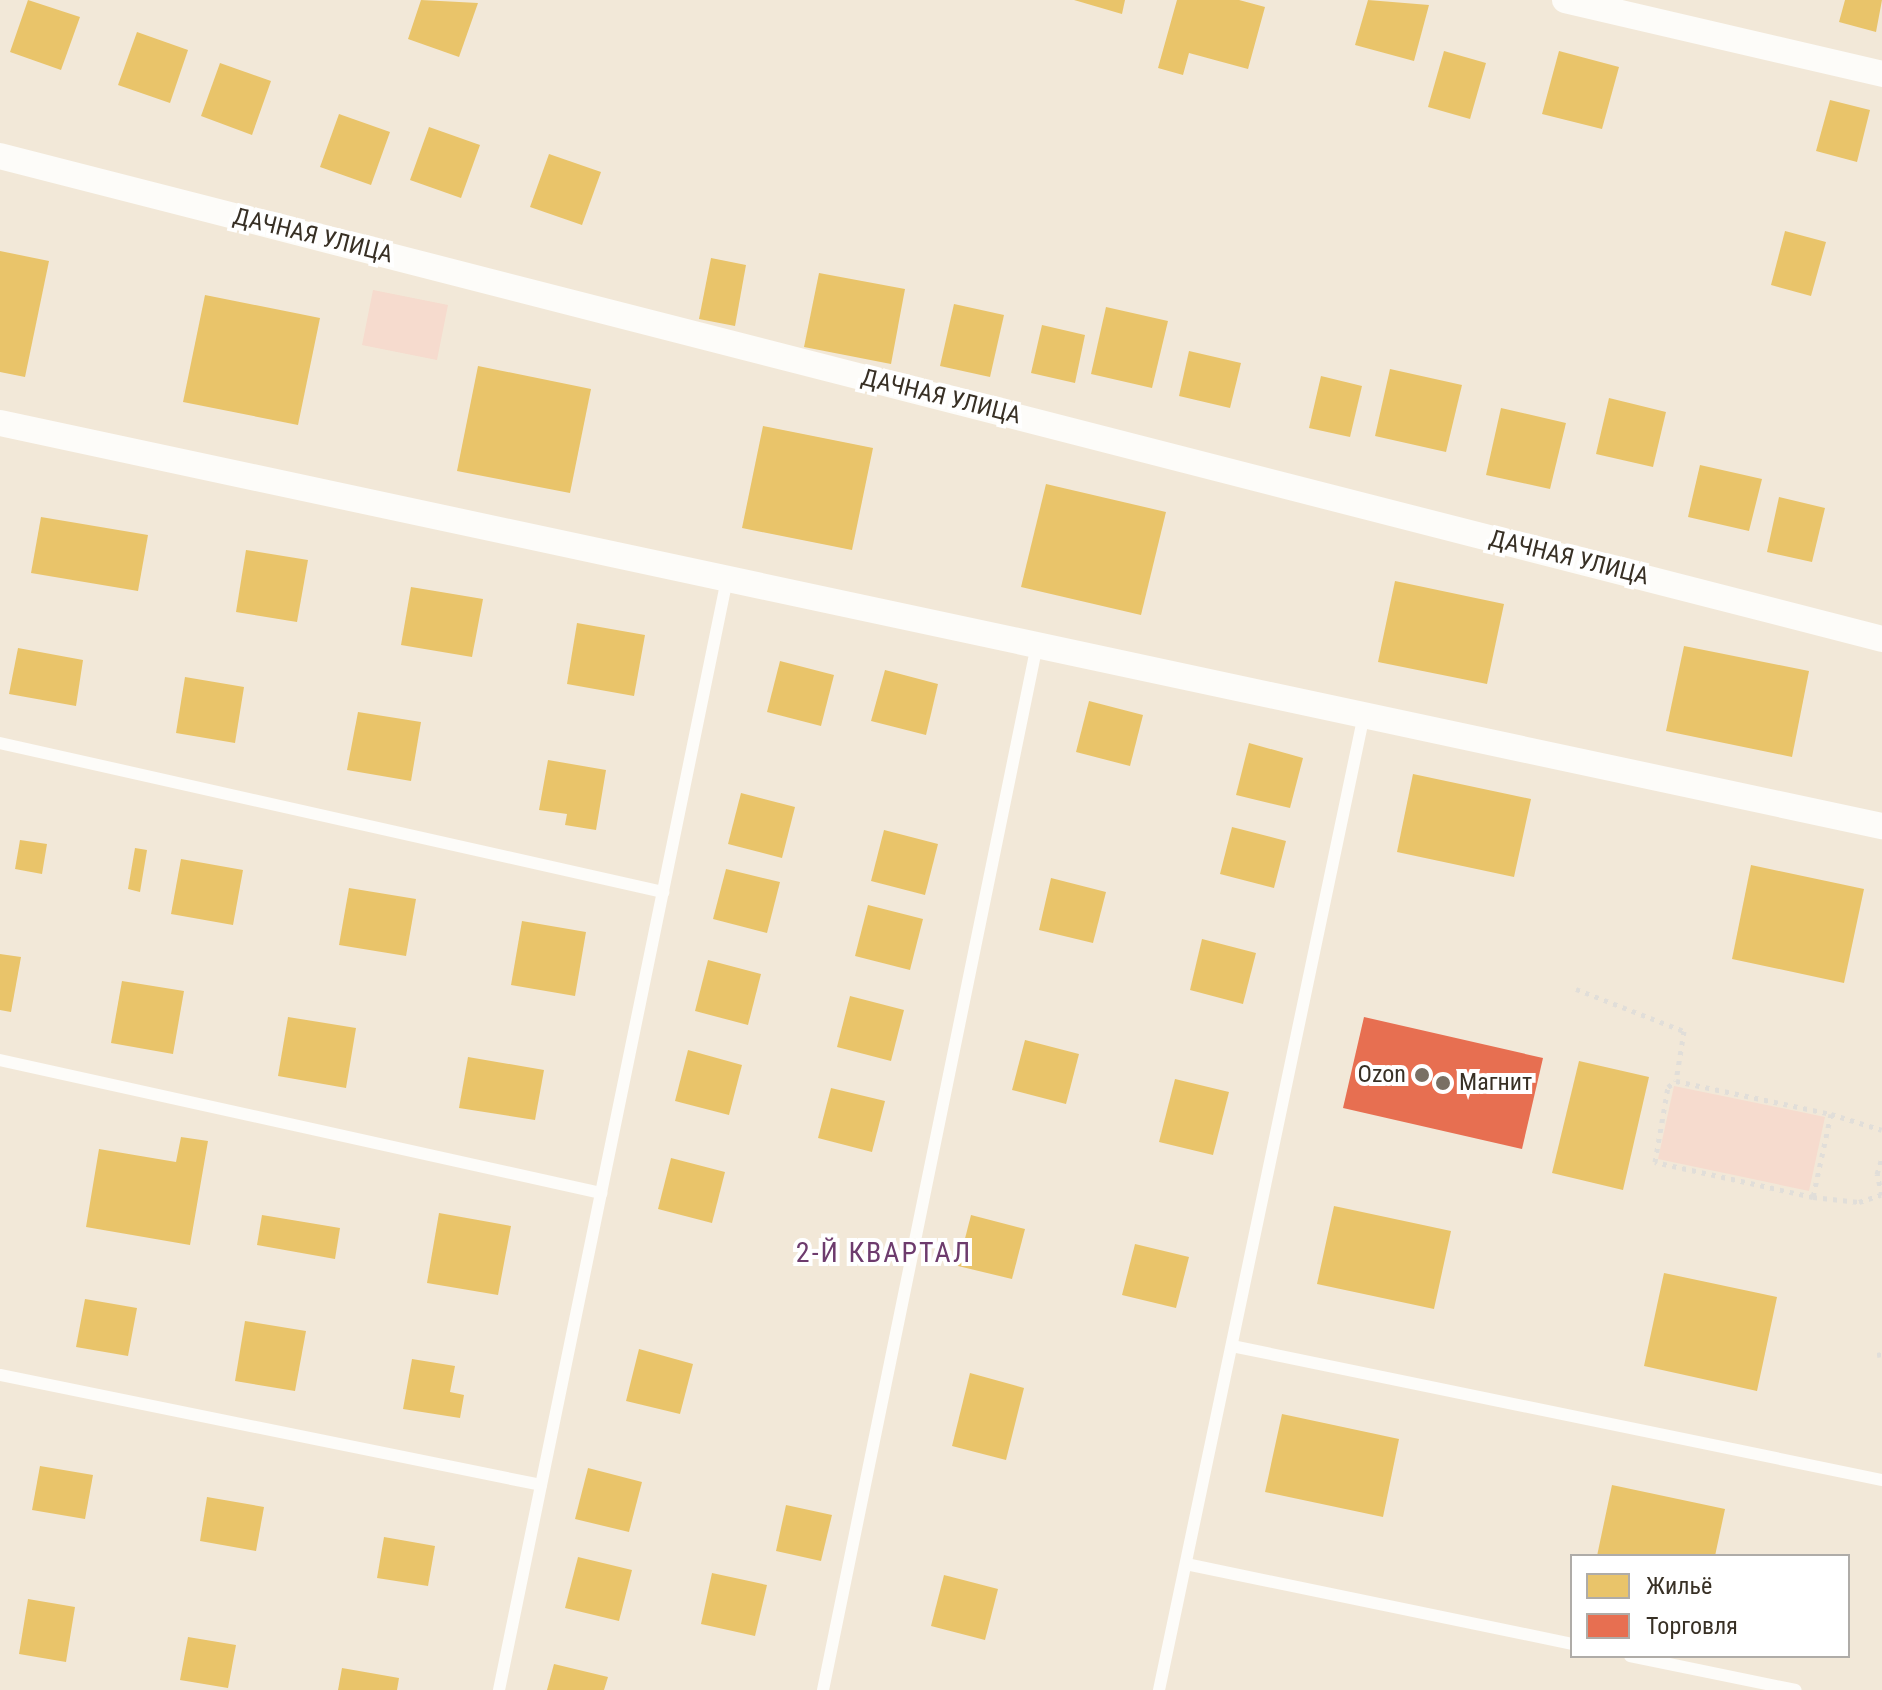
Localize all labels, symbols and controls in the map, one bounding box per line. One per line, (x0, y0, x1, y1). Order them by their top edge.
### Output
street label: ДАЧНАЯ УЛИЦА (230, 202, 396, 270)
street label: ДАЧНАЯ УЛИЦА (858, 363, 1024, 431)
street label: ДАЧНАЯ УЛИЦА (1486, 524, 1652, 592)
place label: Ozon (1358, 1061, 1406, 1089)
marker: Ozon (1413, 1066, 1431, 1084)
place label: Магнит (1459, 1069, 1532, 1097)
marker: Магнит (1434, 1074, 1452, 1092)
district label: 2-Й КВАРТАЛ (796, 1236, 972, 1270)
legend (1570, 1554, 1850, 1658)
text: Жильё (1646, 1572, 1712, 1600)
text: Торговля (1646, 1612, 1738, 1640)

